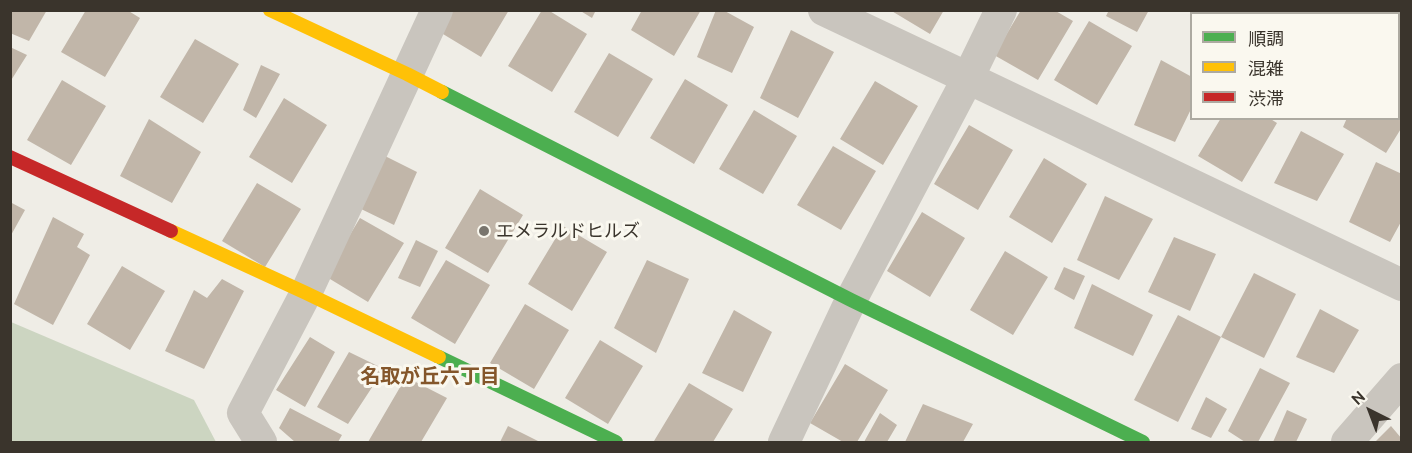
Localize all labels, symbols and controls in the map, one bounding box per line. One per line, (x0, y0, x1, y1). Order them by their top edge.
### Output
legend (1190, 12, 1400, 120)
text: 順調 (1248, 28, 1284, 48)
text: 混雑 (1248, 58, 1284, 78)
text: 渋滞 (1248, 88, 1284, 108)
place label: エメラルドヒルズ (496, 220, 640, 242)
marker: エメラルドヒルズ (477, 224, 491, 238)
district label: 名取が丘六丁目 (360, 364, 500, 388)
north arrow (1340, 381, 1400, 441)
text: N (1347, 387, 1368, 408)

